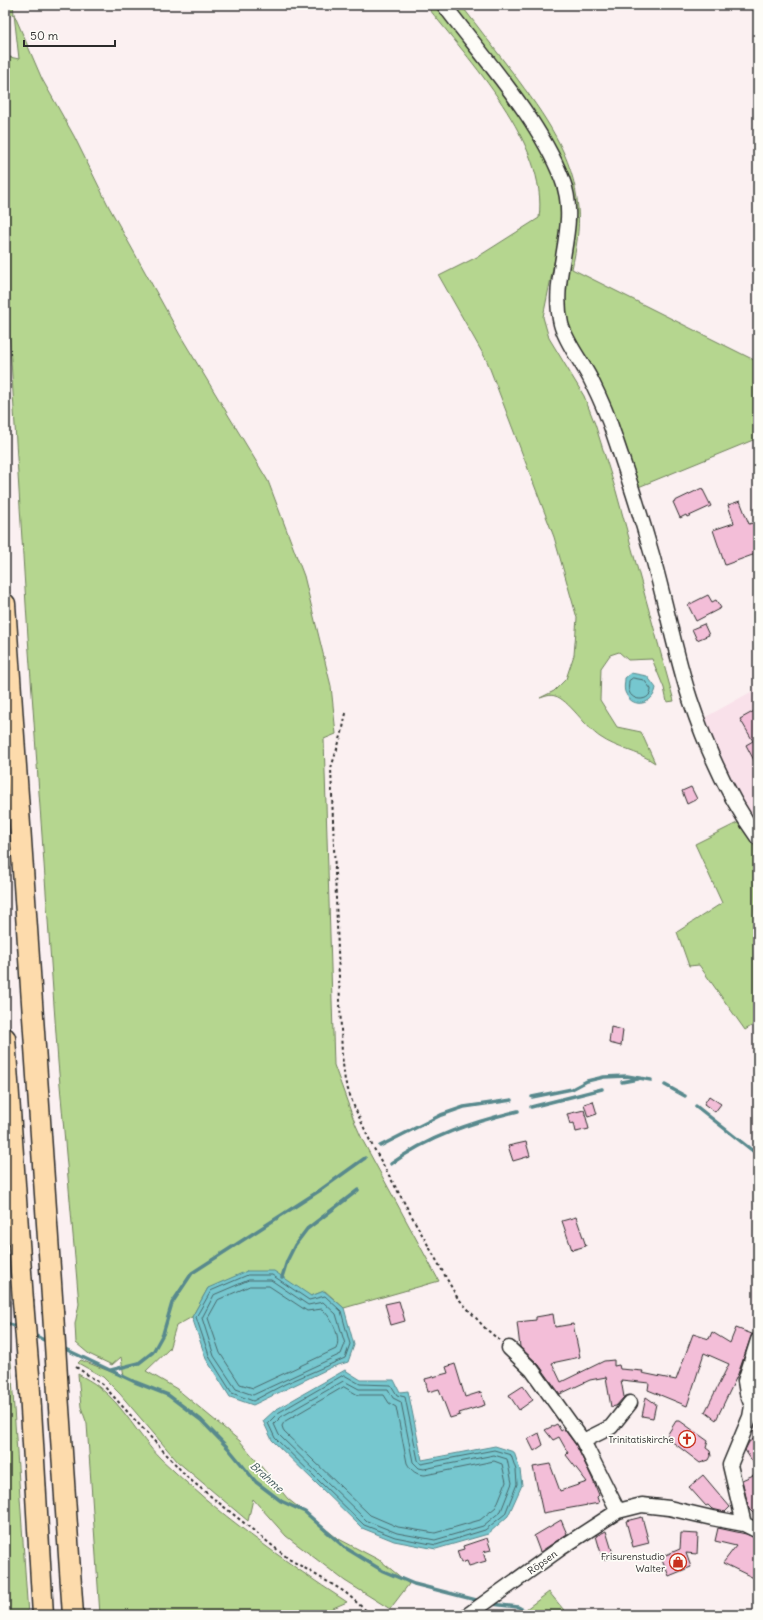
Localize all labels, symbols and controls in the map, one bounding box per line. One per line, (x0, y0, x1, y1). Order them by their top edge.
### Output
scale bar (24, 22, 115, 48)
text: 50 m (30, 28, 59, 43)
church icon: Trinitatiskirche (677, 1429, 697, 1449)
place label: Trinitatiskirche (608, 1433, 674, 1446)
water label: Brahme (248, 1458, 287, 1496)
street label: Röpsen (525, 1547, 560, 1577)
place label: Frisurenstudio Walter (601, 1550, 665, 1575)
shop icon: Frisurenstudio Walter (668, 1552, 688, 1572)

